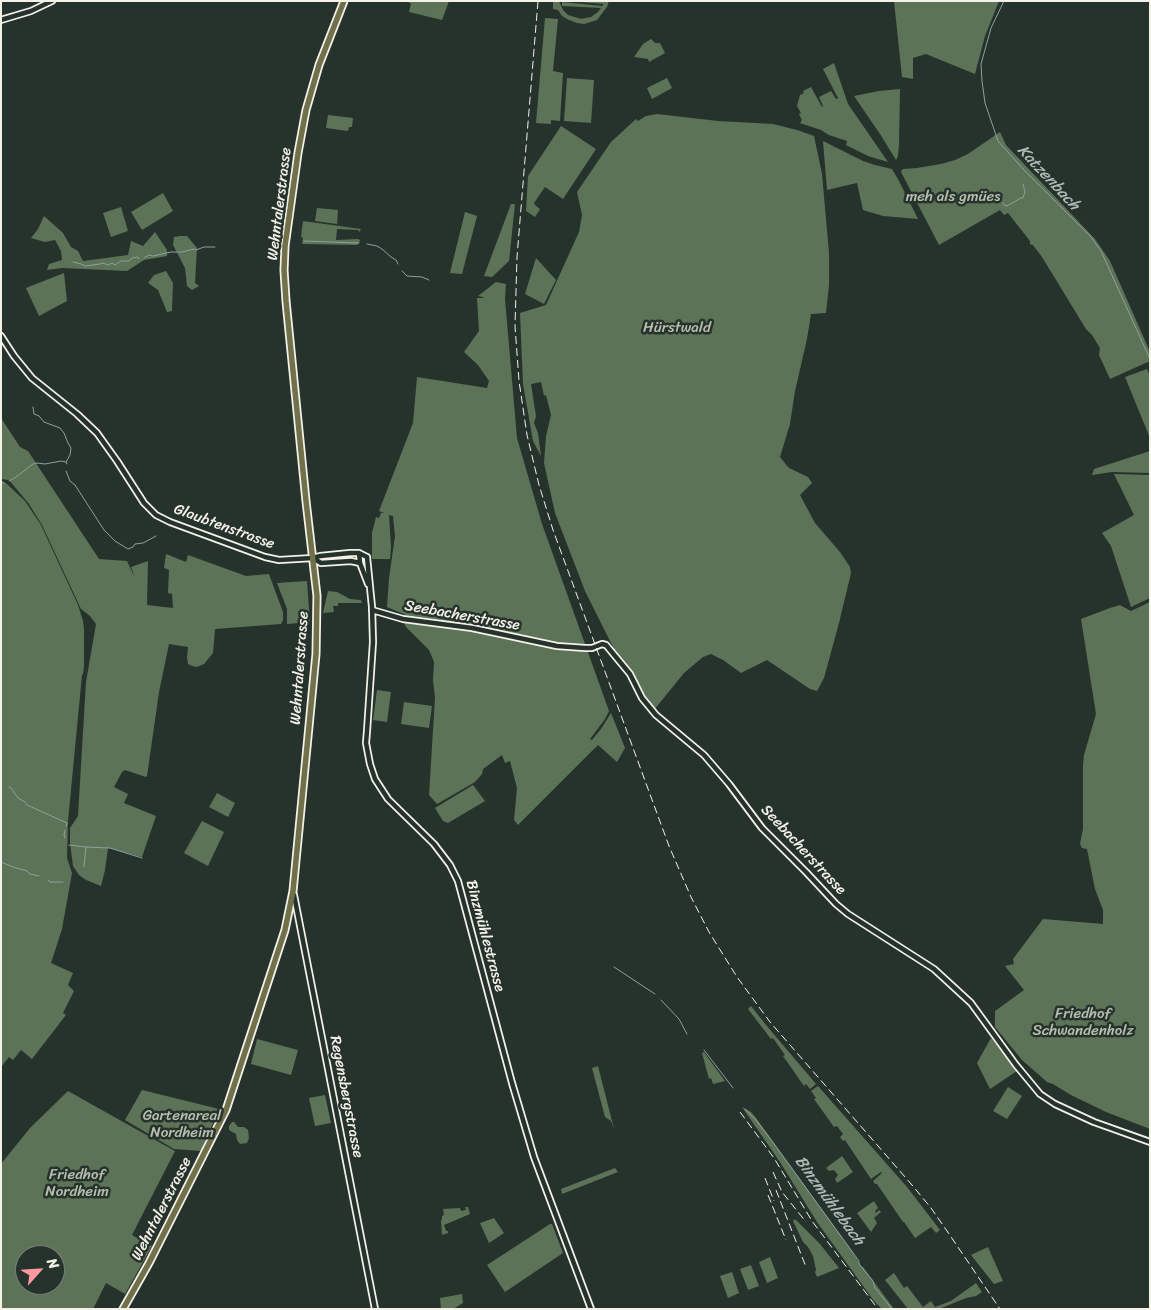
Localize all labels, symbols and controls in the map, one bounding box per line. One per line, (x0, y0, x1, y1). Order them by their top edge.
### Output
water label: Katzenbach (1013, 141, 1083, 215)
street label: Wehntalerstrasse (264, 147, 296, 261)
park label: meh als gmües (906, 188, 1000, 206)
park label: Hürstwald (643, 319, 711, 337)
street label: Glaubtenstrasse (171, 500, 277, 554)
street label: Seebacherstrasse (403, 597, 521, 635)
street label: Wehntalerstrasse (287, 611, 313, 725)
street label: Seebacherstrasse (757, 801, 849, 899)
street label: Binzmühlestrasse (461, 878, 509, 994)
park label: Friedhof Schwandenholz (1032, 1005, 1134, 1040)
street label: Regensbergstrasse (325, 1034, 367, 1160)
park label: Gartenareal Nordheim (143, 1107, 221, 1142)
water label: Binzmühlebach (790, 1153, 868, 1249)
street label: Wehntalerstrasse (128, 1154, 196, 1264)
park label: Friedhof Nordheim (45, 1166, 109, 1201)
north arrow (15, 1245, 65, 1295)
text: N (40, 1254, 66, 1273)

